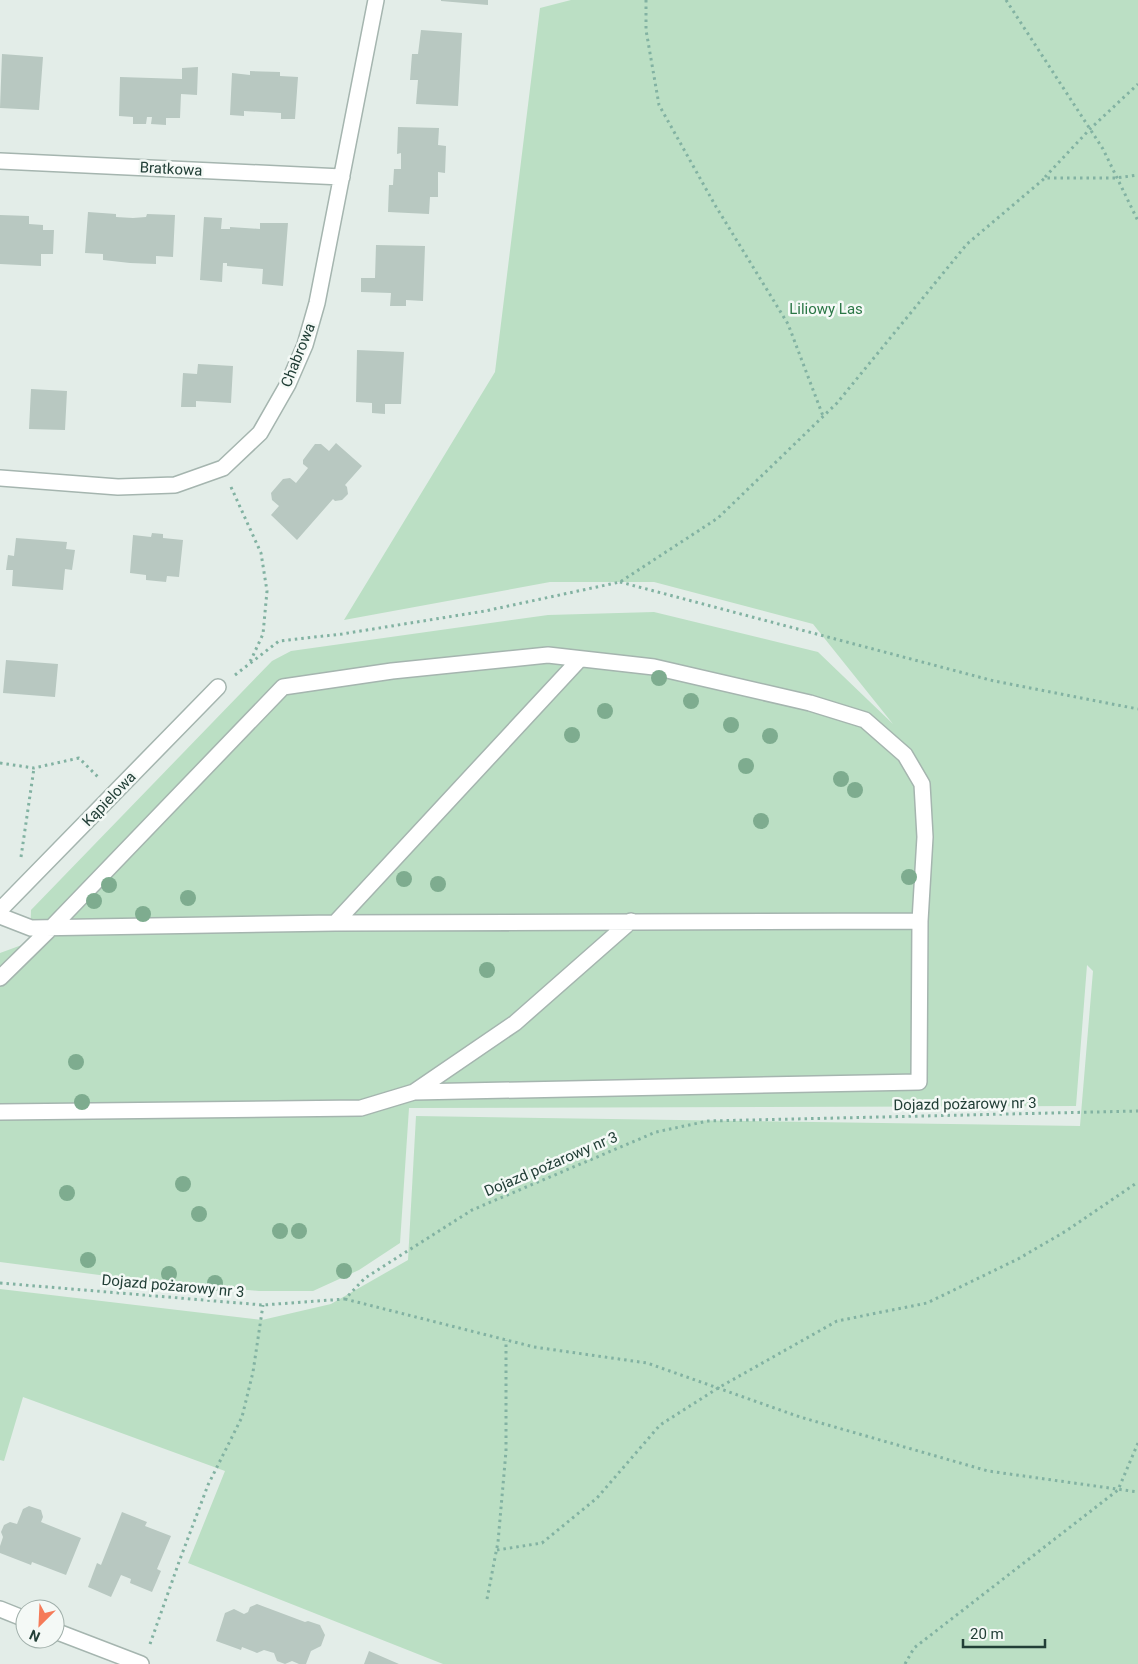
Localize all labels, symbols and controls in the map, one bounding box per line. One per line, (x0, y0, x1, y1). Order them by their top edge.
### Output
street label: Bratkowa (139, 158, 203, 180)
park label: Liliowy Las (789, 300, 863, 318)
street label: Chabrowa (277, 320, 319, 390)
street label: Kąpielowa (78, 768, 140, 830)
street label: Dojazd pożarowy nr 3 (893, 1094, 1037, 1114)
street label: Dojazd pożarowy nr 3 (482, 1128, 620, 1200)
street label: Dojazd pożarowy nr 3 (101, 1271, 245, 1301)
north arrow (15, 1599, 65, 1649)
scale bar (963, 1616, 1046, 1648)
text: 20 m (970, 1625, 1004, 1643)
text: N (27, 1627, 42, 1645)

